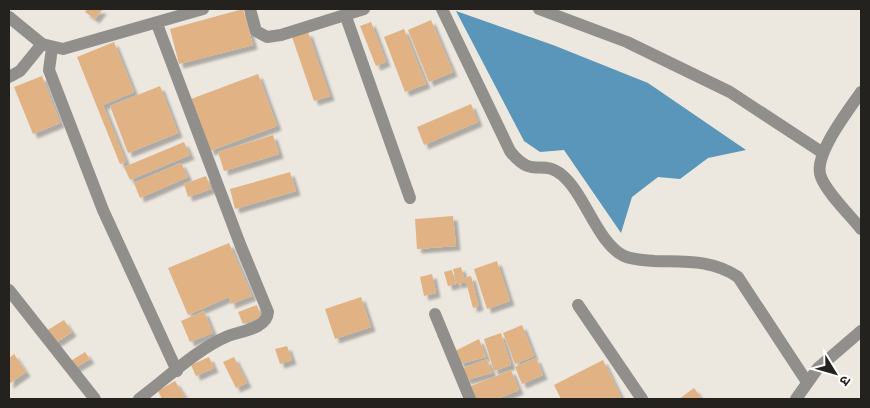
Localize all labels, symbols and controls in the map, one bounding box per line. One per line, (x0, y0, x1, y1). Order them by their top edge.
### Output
north arrow (810, 348, 860, 398)
text: उ (836, 373, 855, 390)

